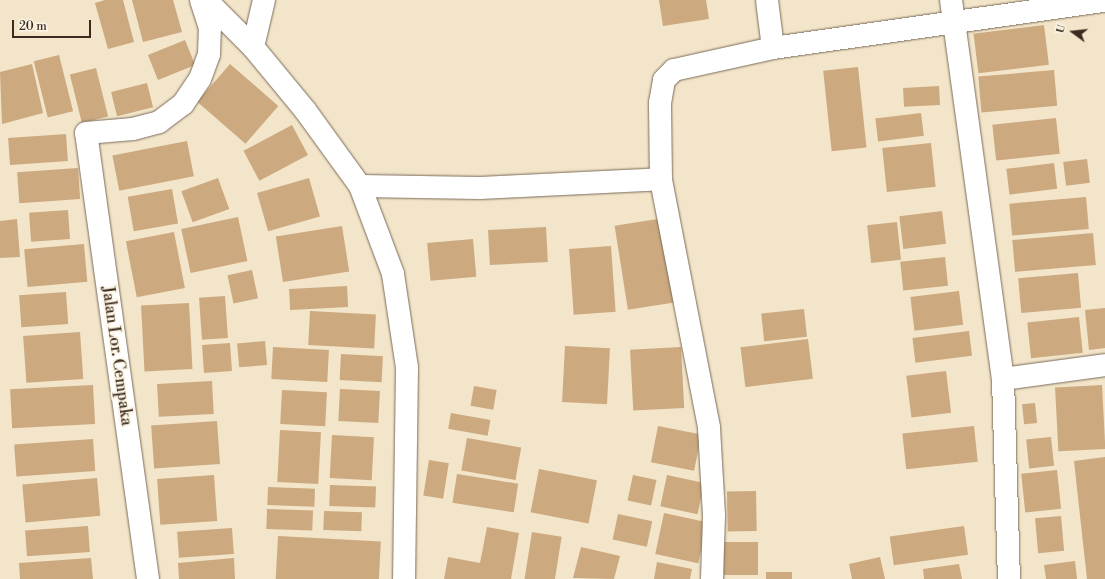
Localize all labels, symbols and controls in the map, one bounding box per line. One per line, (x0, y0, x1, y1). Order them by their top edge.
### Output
scale bar (14, 12, 93, 38)
north arrow (1053, 12, 1093, 52)
text: 20 m (19, 19, 47, 34)
text: U (1054, 23, 1069, 35)
street label: Jalan Lor. Cempaka (98, 285, 136, 427)

